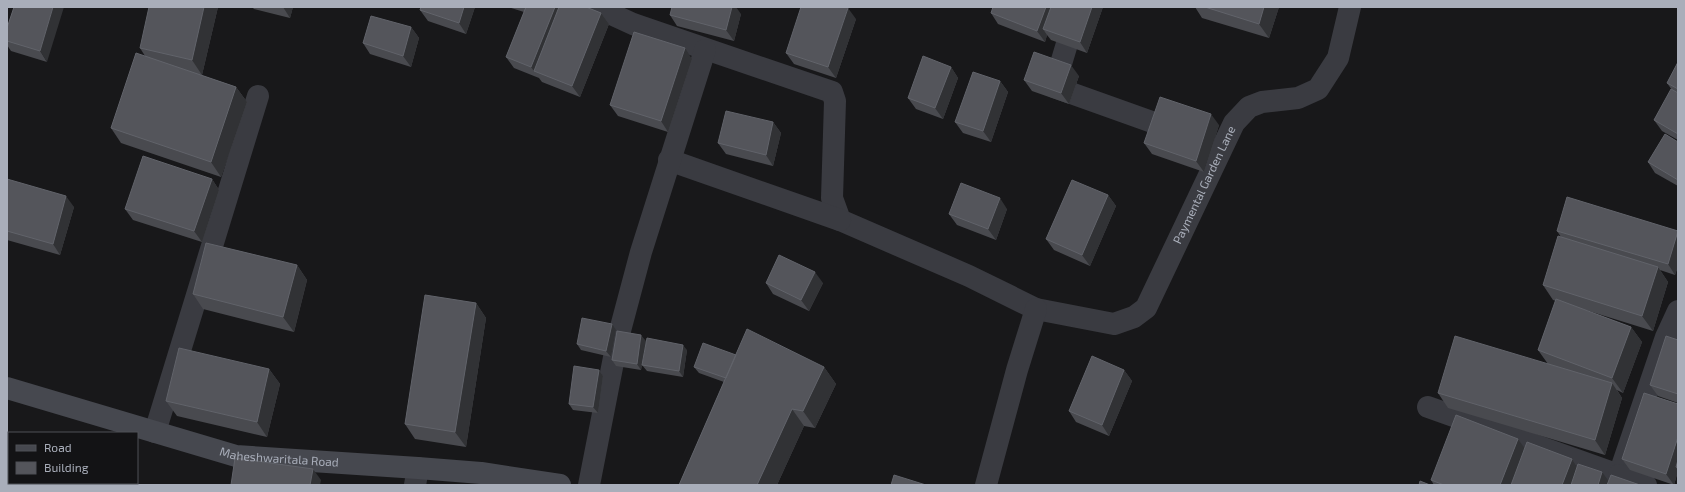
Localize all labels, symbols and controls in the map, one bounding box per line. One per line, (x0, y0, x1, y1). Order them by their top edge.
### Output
street label: Paymental Garden Lane (1170, 123, 1238, 246)
legend (8, 432, 138, 484)
text: Road (44, 440, 72, 454)
street label: Maheshwaritala Road (218, 444, 339, 469)
text: Building (44, 460, 89, 474)

